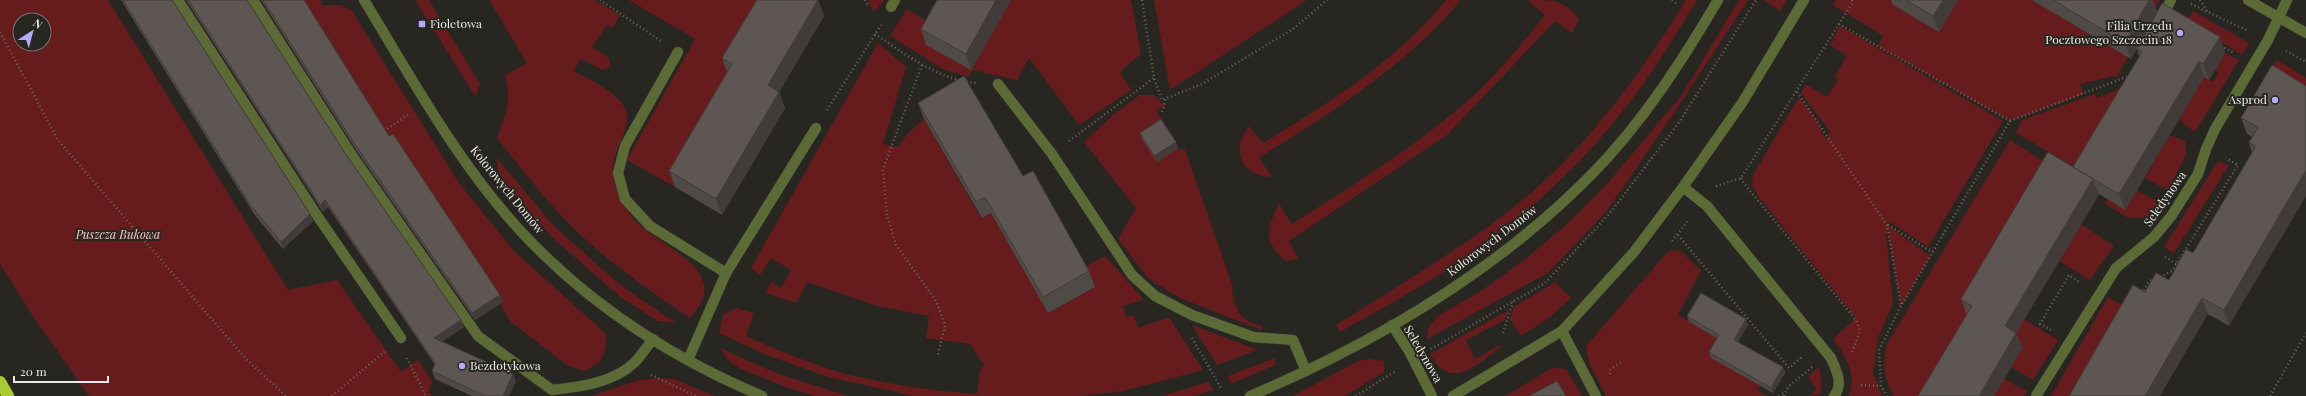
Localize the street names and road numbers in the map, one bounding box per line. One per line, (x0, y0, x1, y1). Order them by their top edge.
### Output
street label: Kolorowych Domów (467, 142, 549, 237)
street label: Seledynowa (2139, 168, 2189, 229)
street label: Kolorowych Domów (1443, 201, 1540, 279)
street label: Seledynowa (1401, 322, 1447, 385)

